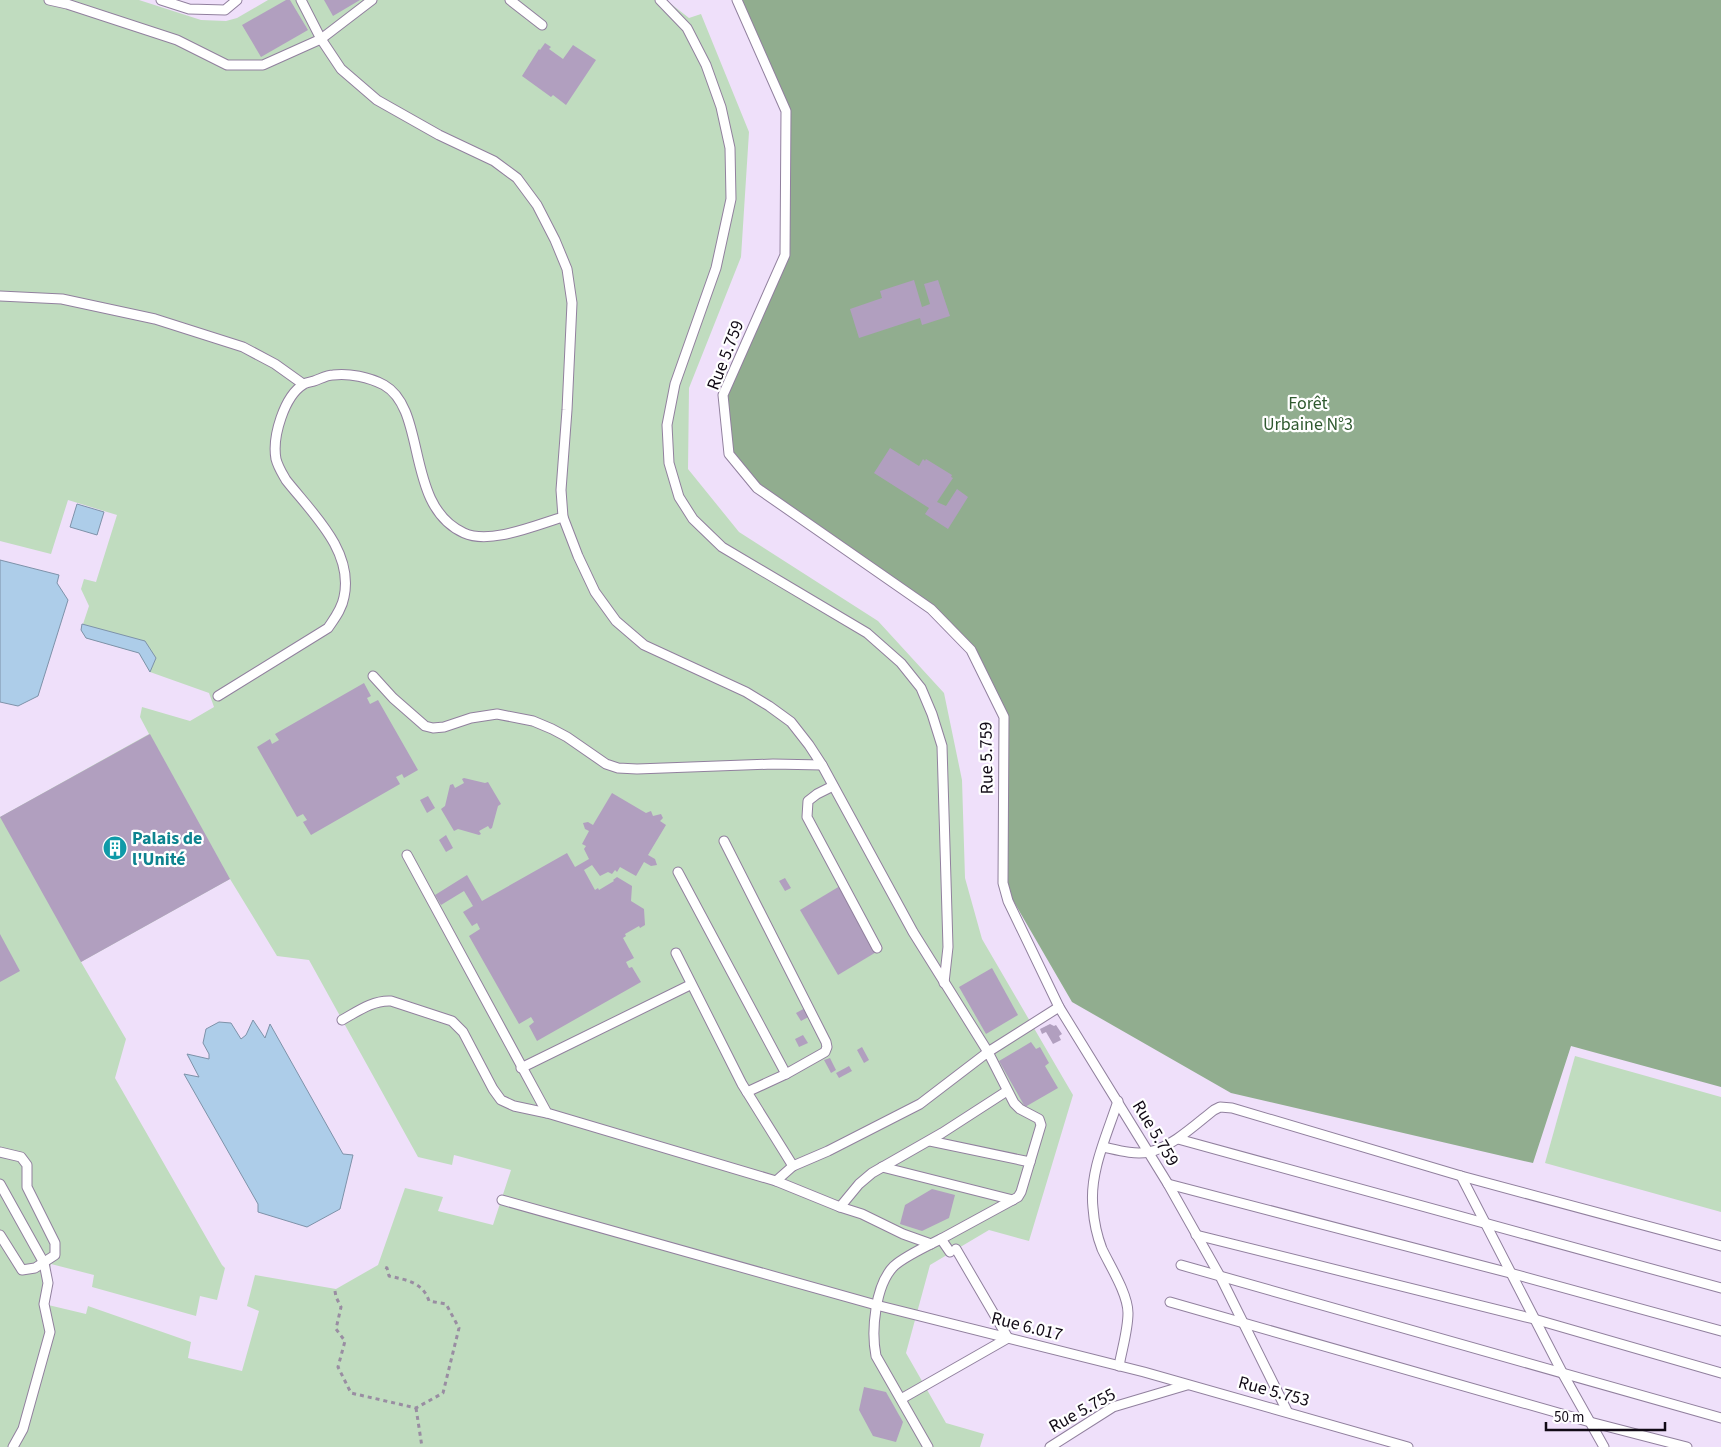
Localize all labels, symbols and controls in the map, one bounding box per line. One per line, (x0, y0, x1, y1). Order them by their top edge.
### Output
street label: Rue 5.759 (701, 317, 750, 394)
park label: Forêt Urbaine N°3 (1263, 391, 1353, 437)
street label: Rue 5.759 (973, 721, 1000, 795)
place label: Palais de l'Unité (132, 826, 202, 872)
building icon: Palais de l'Unité (102, 835, 128, 861)
street label: Rue 5.759 (1126, 1096, 1185, 1171)
street label: Rue 6.017 (989, 1306, 1065, 1347)
street label: Rue 5.753 (1235, 1370, 1312, 1413)
street label: Rue 5.755 (1044, 1382, 1120, 1439)
scale bar (1546, 1400, 1665, 1432)
text: 50 m (1554, 1407, 1584, 1428)

